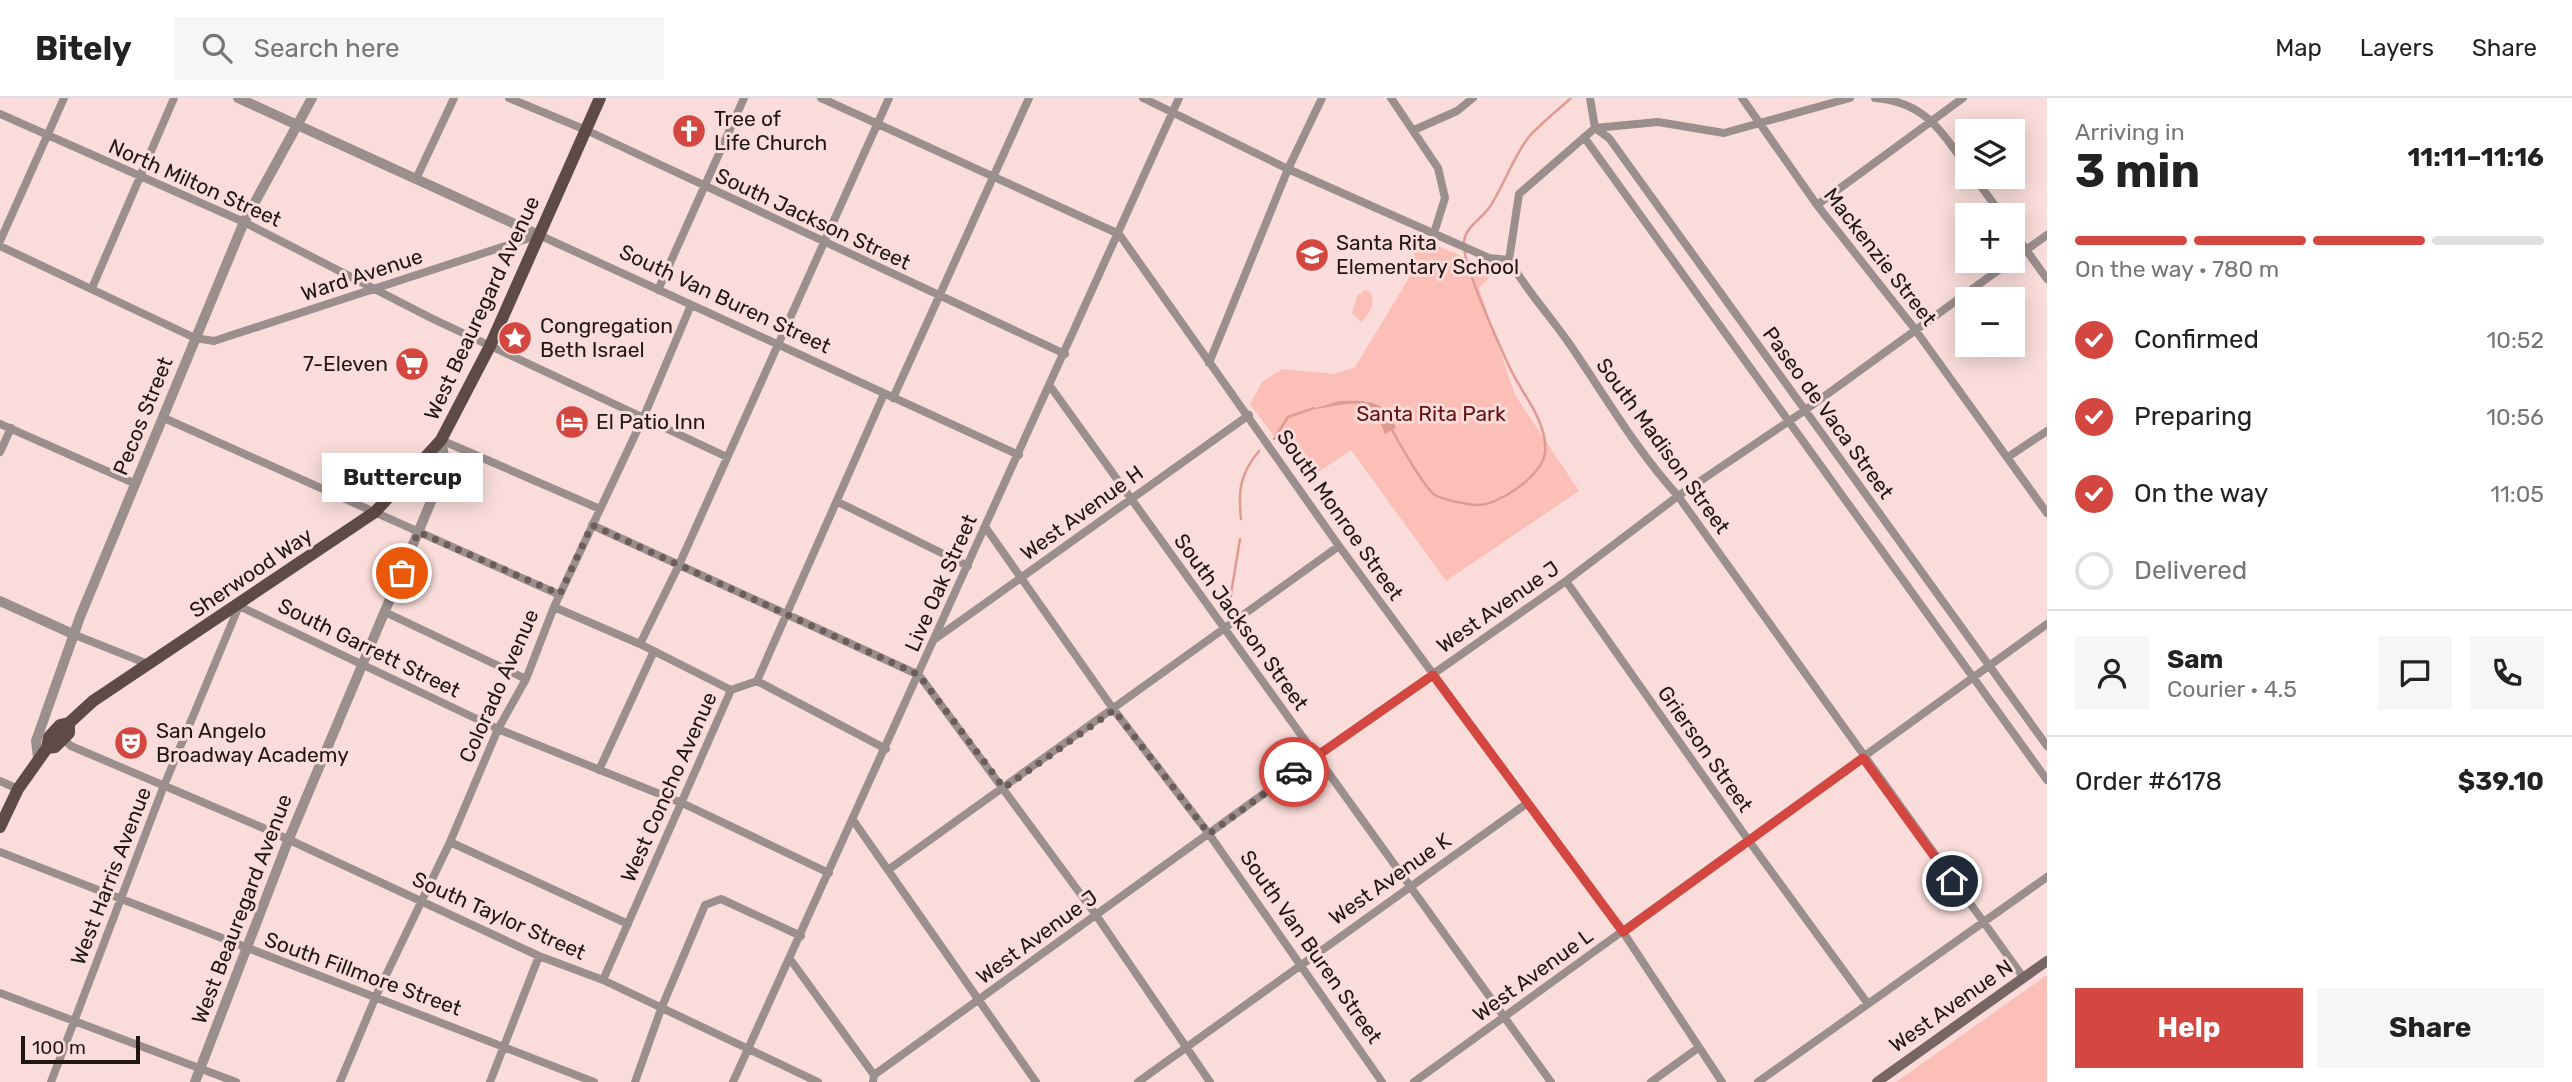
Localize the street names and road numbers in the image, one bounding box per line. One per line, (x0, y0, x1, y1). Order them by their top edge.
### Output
street label: North Milton Street (105, 133, 285, 232)
street label: South Jackson Street (712, 162, 915, 275)
street label: Mackenzie Street (1819, 183, 1942, 331)
street label: West Beauregard Avenue (419, 192, 544, 424)
street label: South Van Buren Street (616, 239, 835, 359)
street label: Ward Avenue (298, 243, 426, 306)
street label: Paseo de Vaca Street (1758, 322, 1899, 504)
street label: Pecos Street (107, 353, 178, 479)
street label: South Madison Street (1591, 353, 1736, 538)
street label: South Monroe Street (1272, 424, 1409, 605)
street label: West Avenue H (1016, 460, 1148, 565)
street label: Live Oak Street (899, 510, 982, 655)
street label: Sherwood Way (185, 522, 317, 623)
street label: South Jackson Street (1169, 528, 1314, 715)
street label: West Avenue J (1432, 555, 1564, 658)
street label: South Garrett Street (274, 593, 464, 703)
street label: Colorado Avenue (454, 605, 544, 766)
street label: Grierson Street (1653, 681, 1758, 817)
street label: West Concho Avenue (615, 688, 722, 886)
street label: West Harris Avenue (65, 783, 156, 968)
street label: West Beauregard Avenue (186, 790, 297, 1027)
street label: West Avenue K (1324, 827, 1456, 930)
street label: South Van Buren Street (1235, 845, 1388, 1048)
street label: South Taylor Street (409, 866, 590, 965)
street label: West Avenue J (971, 884, 1102, 989)
street label: West Avenue L (1468, 923, 1598, 1026)
street label: South Fillmore Street (261, 926, 465, 1021)
street label: West Avenue N (1884, 954, 2017, 1057)

